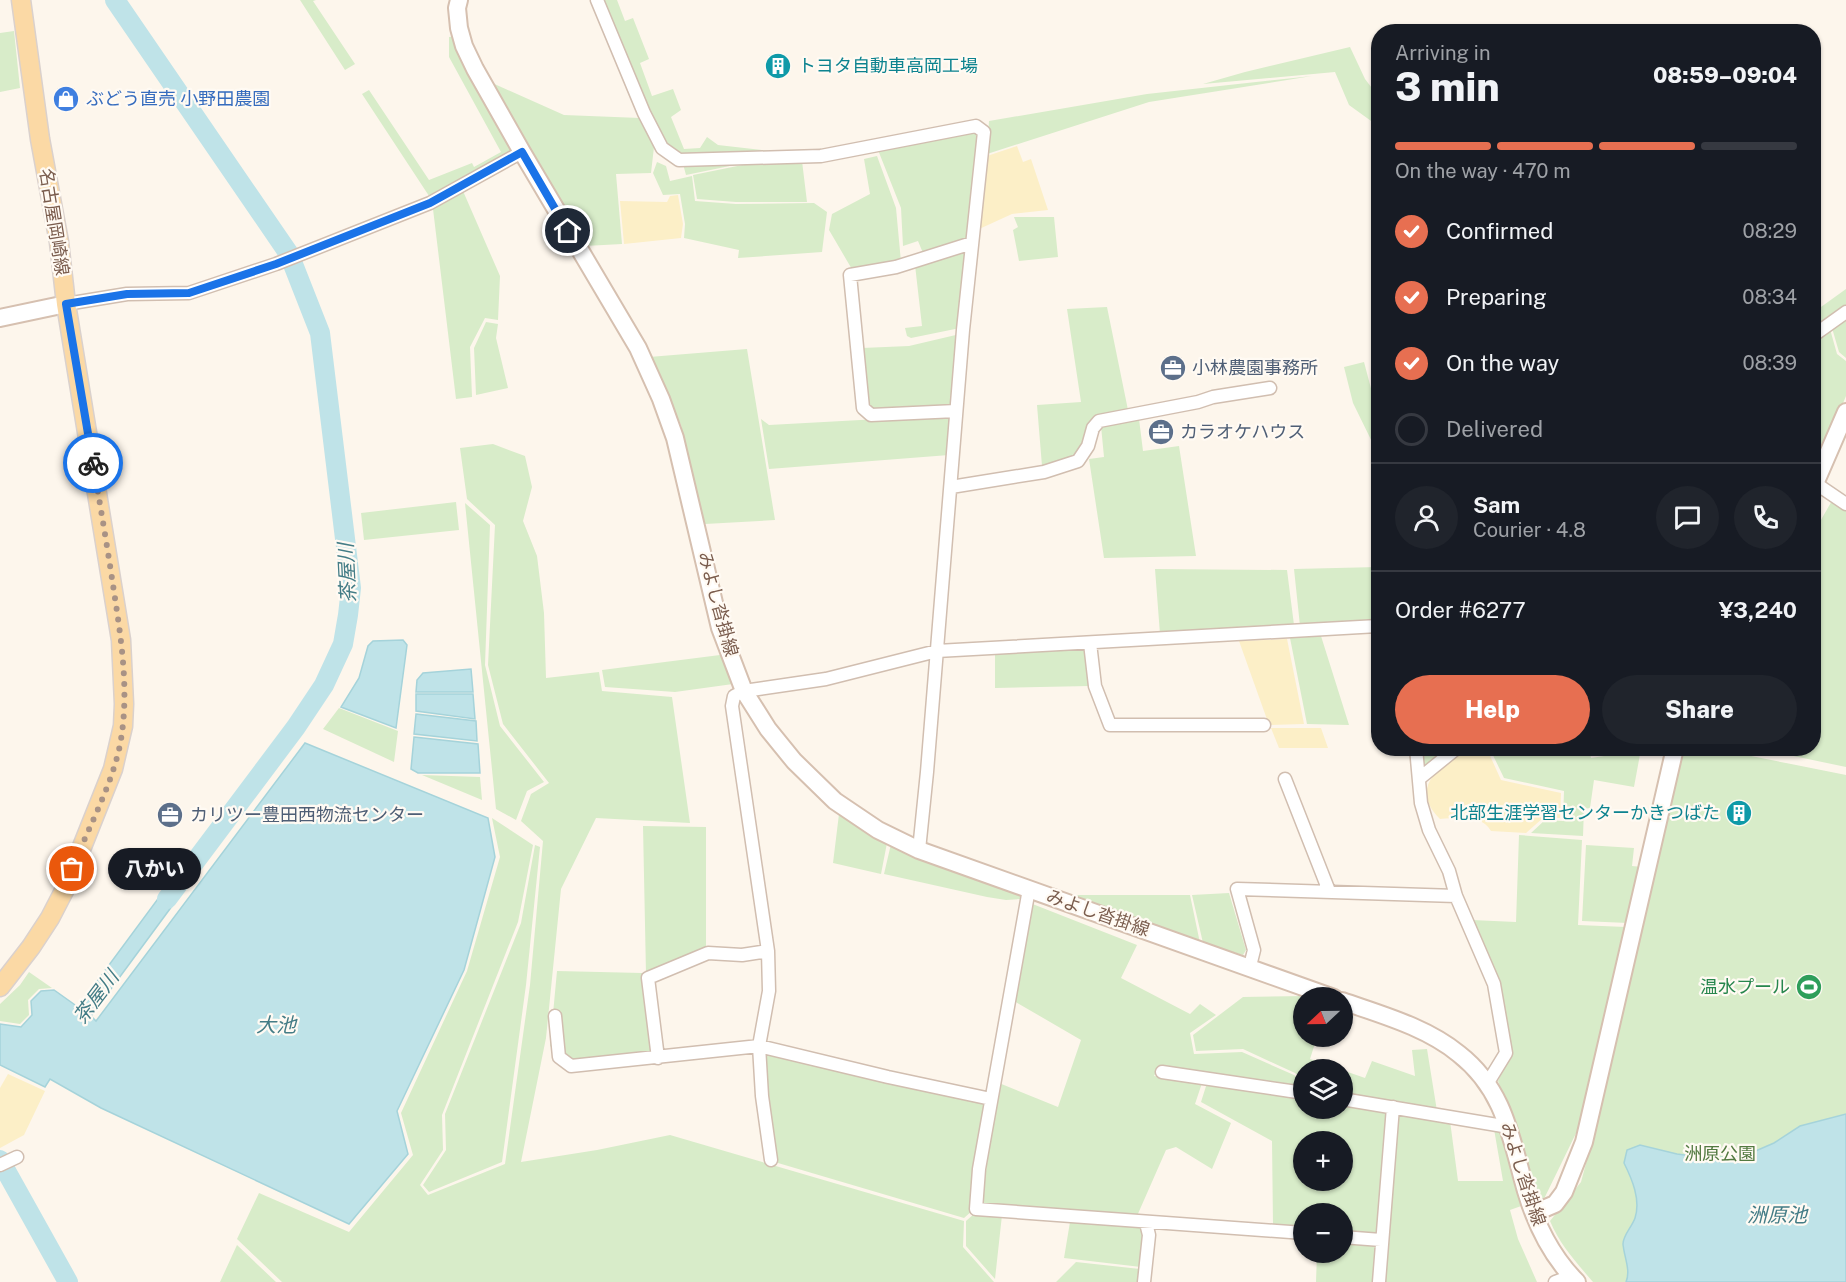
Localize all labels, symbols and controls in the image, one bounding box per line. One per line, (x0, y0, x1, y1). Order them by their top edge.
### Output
text: Arriving in (1395, 41, 1490, 65)
building icon: トヨタ自動車高岡工場 (763, 51, 793, 81)
place label: トヨタ自動車高岡工場 (798, 55, 978, 76)
text: 08:59–09:04 (1653, 62, 1797, 88)
text: 3 min (1395, 64, 1500, 110)
shop icon: ぶどう直売 小野田農園 (51, 84, 81, 114)
place label: ぶどう直売 小野田農園 (86, 88, 270, 109)
text: On the way · 470 m (1395, 159, 1571, 183)
street label: 名古屋岡崎線 (36, 167, 73, 277)
pin (542, 205, 593, 256)
icon: home (551, 214, 584, 247)
icon: check (1395, 215, 1428, 248)
text: Confirmed (1446, 218, 1553, 244)
text: 08:29 (1743, 219, 1797, 243)
icon: check (1395, 281, 1428, 314)
text: Preparing (1446, 284, 1547, 310)
text: 08:34 (1742, 285, 1797, 309)
icon: check (1395, 347, 1428, 380)
text: On the way (1446, 350, 1559, 376)
text: 08:39 (1742, 351, 1797, 375)
office icon: 小林農園事務所 (1158, 353, 1188, 383)
place label: 小林農園事務所 (1192, 357, 1318, 378)
text: Delivered (1446, 416, 1543, 442)
office icon: カラオケハウス (1146, 417, 1176, 447)
place label: カラオケハウス (1180, 421, 1305, 442)
courier (63, 433, 123, 493)
icon: bike (77, 447, 110, 480)
button: person (1395, 486, 1458, 549)
button: chat (1656, 486, 1719, 549)
button: phone (1734, 486, 1797, 549)
text: Sam (1473, 492, 1520, 518)
text: Courier · 4.8 (1473, 518, 1586, 542)
water label: 茶屋川 (333, 540, 361, 604)
street label: みよし沓掛線 (694, 549, 743, 659)
text: Order #6277 (1395, 597, 1526, 623)
text: ¥3,240 (1719, 597, 1797, 623)
button: Help (1395, 675, 1590, 744)
button: Share (1602, 675, 1797, 744)
building icon: 北部生涯学習センターかきつばた (1724, 798, 1754, 828)
office icon: カリツー豊田西物流センター (155, 800, 185, 830)
place label: 北部生涯学習センターかきつばた (1450, 802, 1720, 823)
place label: カリツー豊田西物流センター (190, 804, 424, 825)
pin (46, 843, 97, 894)
callout: 八かい (108, 848, 201, 890)
icon: bag (55, 852, 88, 885)
text: 八かい (125, 857, 185, 881)
street label: みよし沓掛線 (1044, 885, 1153, 940)
water label: 茶屋川 (68, 964, 125, 1028)
sports icon: 温水プール (1794, 972, 1824, 1002)
place label: 温水プール (1700, 976, 1790, 997)
north arrow (1293, 987, 1353, 1047)
map controls (1293, 987, 1353, 1263)
water label: 大池 (256, 1013, 298, 1037)
button: layers (1293, 1059, 1353, 1119)
street label: みよし沓掛線 (1497, 1119, 1550, 1228)
button: + (1293, 1131, 1353, 1191)
park label: 洲原公園 (1684, 1143, 1756, 1164)
button: − (1293, 1203, 1353, 1263)
water label: 洲原池 (1747, 1203, 1809, 1227)

